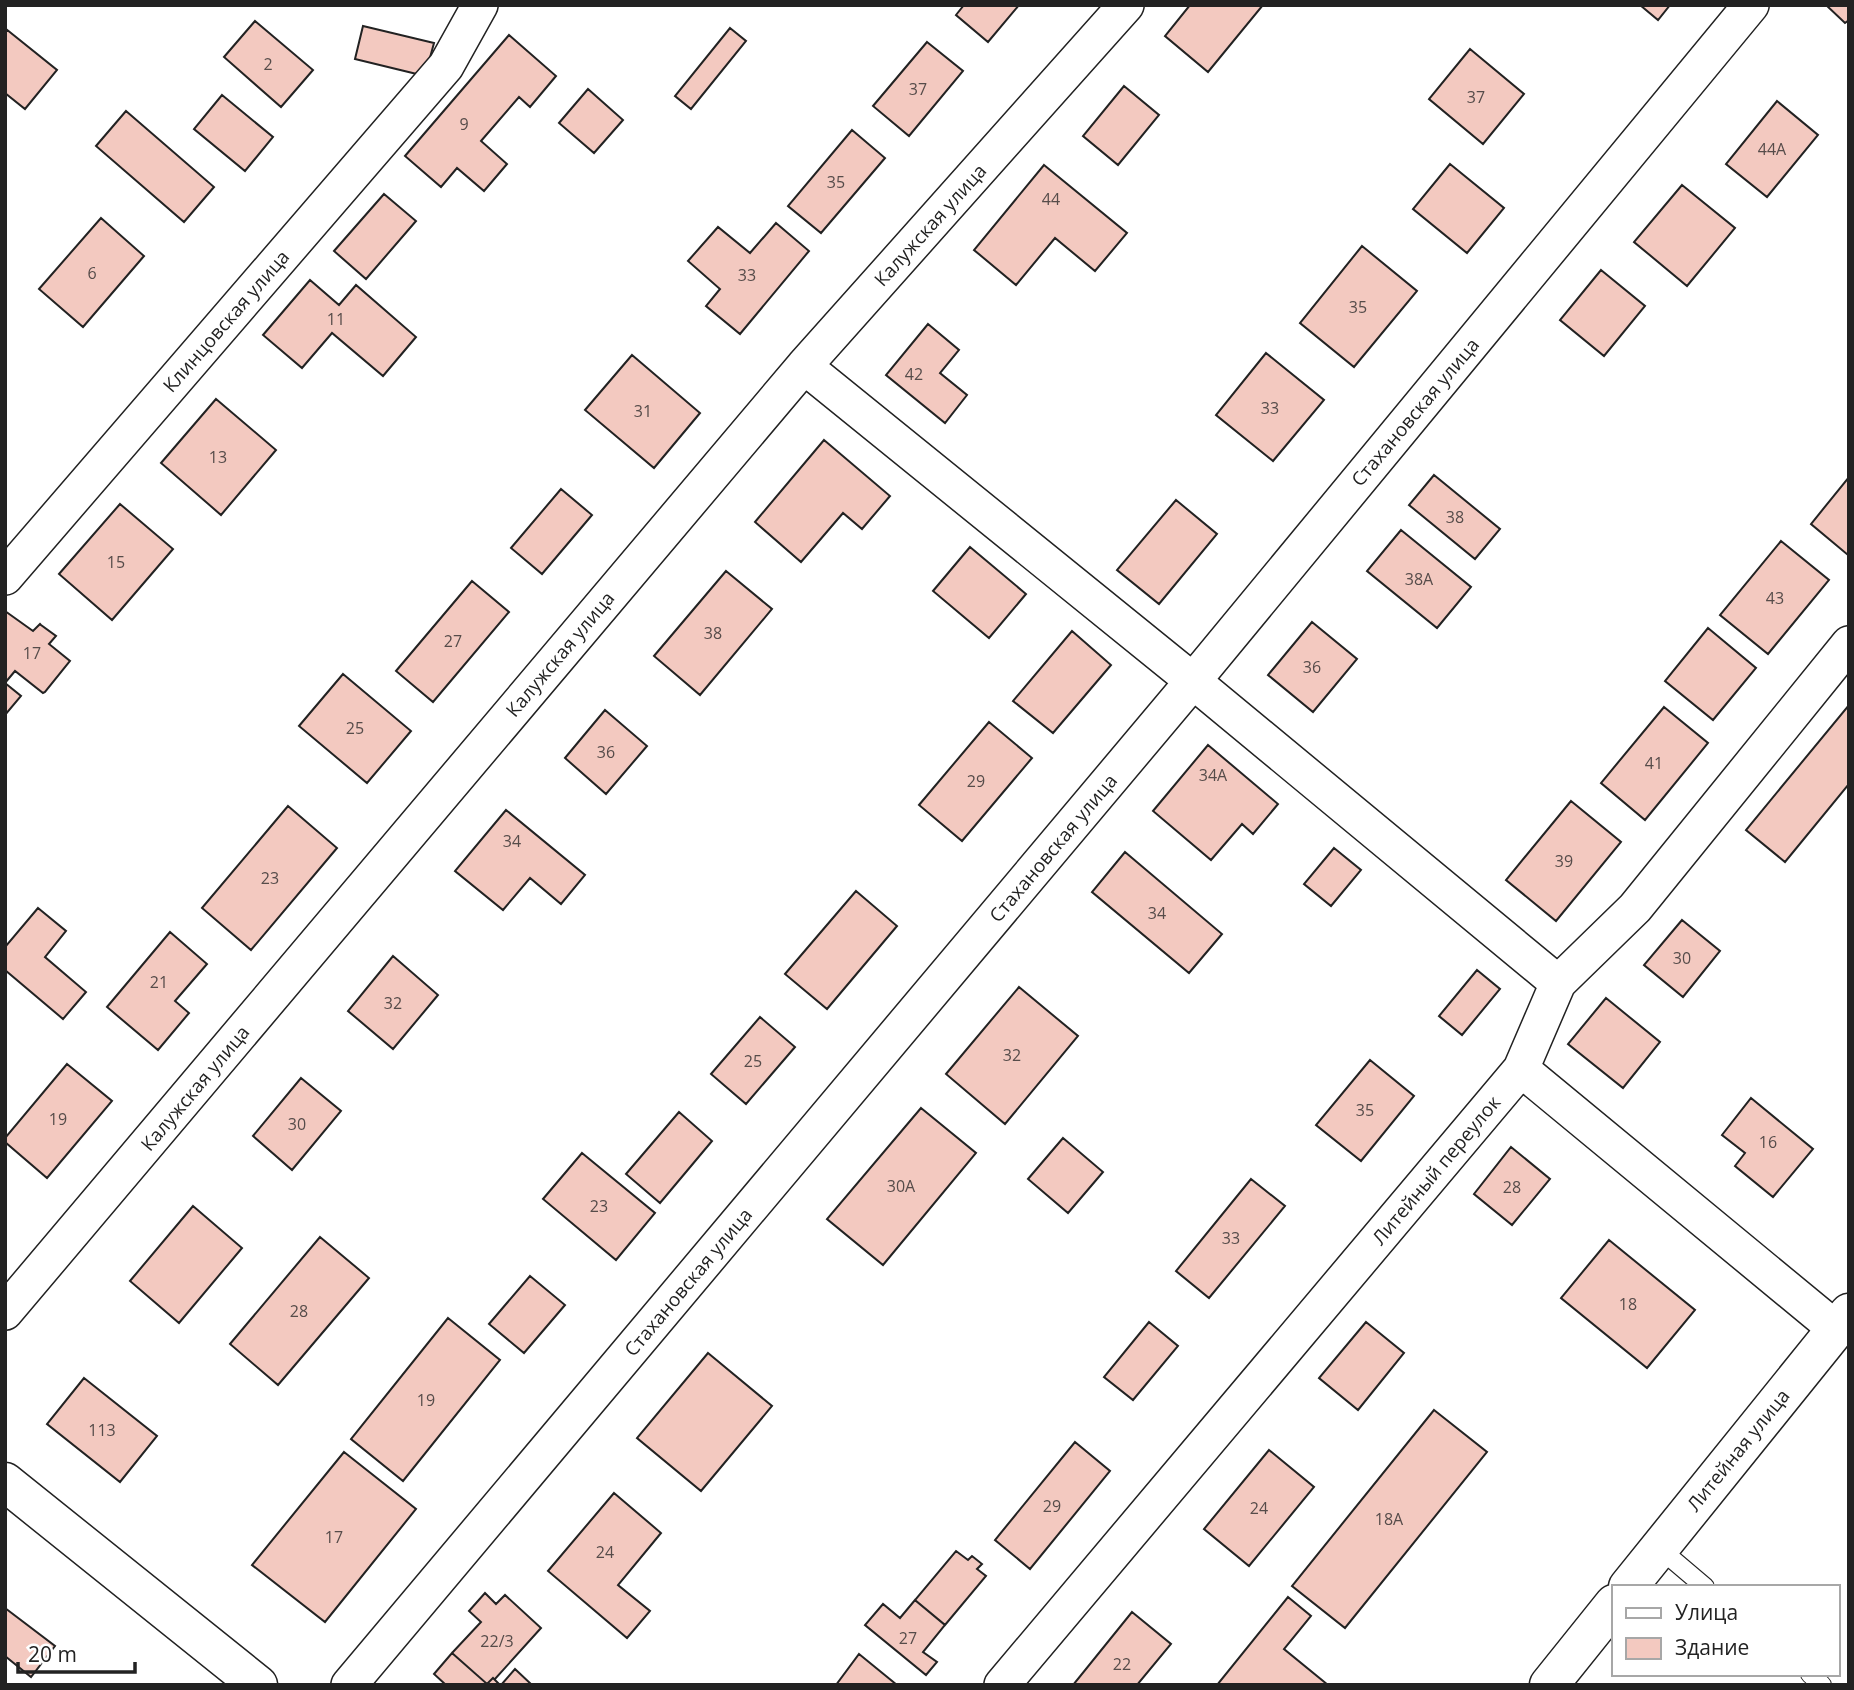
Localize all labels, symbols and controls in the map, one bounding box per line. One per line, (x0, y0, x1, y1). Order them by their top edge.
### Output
house number: 2 (263, 53, 273, 75)
house number: 37 (909, 78, 927, 100)
house number: 37 (1467, 86, 1485, 108)
house number: 9 (459, 113, 469, 135)
house number: 44А (1758, 138, 1787, 160)
street label: Калужская улица (868, 158, 992, 292)
house number: 35 (827, 171, 845, 193)
house number: 44 (1042, 188, 1060, 210)
street label: Клинцовская улица (157, 244, 295, 398)
house number: 6 (87, 262, 97, 284)
house number: 33 (738, 264, 756, 286)
house number: 35 (1349, 296, 1367, 318)
house number: 11 (327, 308, 345, 330)
street label: Стахановская улица (1345, 332, 1485, 492)
house number: 42 (905, 363, 923, 385)
house number: 33 (1261, 397, 1279, 419)
house number: 31 (634, 400, 652, 422)
house number: 13 (209, 446, 227, 468)
house number: 38 (1446, 506, 1464, 528)
house number: 15 (107, 551, 125, 573)
house number: 38А (1405, 568, 1434, 590)
street label: Калужская улица (500, 586, 620, 722)
house number: 43 (1766, 587, 1784, 609)
house number: 38 (704, 622, 722, 644)
house number: 27 (444, 630, 462, 652)
house number: 17 (23, 642, 41, 664)
house number: 36 (1303, 656, 1321, 678)
house number: 25 (346, 717, 364, 739)
house number: 36 (597, 741, 615, 763)
house number: 41 (1645, 752, 1663, 774)
house number: 34А (1199, 764, 1228, 786)
street label: Стахановская улица (983, 768, 1123, 928)
house number: 29 (967, 770, 985, 792)
house number: 34 (503, 830, 521, 852)
house number: 39 (1555, 850, 1573, 872)
house number: 23 (261, 867, 279, 889)
house number: 34 (1148, 902, 1166, 924)
house number: 30 (1673, 947, 1691, 969)
house number: 21 (150, 971, 168, 993)
house number: 32 (384, 992, 402, 1014)
street label: Калужская улица (135, 1020, 255, 1156)
house number: 32 (1003, 1044, 1021, 1066)
house number: 25 (744, 1050, 762, 1072)
street label: Литейный переулок (1366, 1090, 1506, 1250)
house number: 35 (1356, 1099, 1374, 1121)
house number: 19 (49, 1108, 67, 1130)
house number: 30 (288, 1113, 306, 1135)
house number: 16 (1759, 1131, 1777, 1153)
house number: 30А (887, 1175, 916, 1197)
house number: 28 (1503, 1176, 1521, 1198)
house number: 23 (590, 1195, 608, 1217)
street label: Стахановская улица (618, 1202, 758, 1362)
house number: 33 (1222, 1227, 1240, 1249)
house number: 18 (1619, 1293, 1637, 1315)
house number: 28 (290, 1300, 308, 1322)
street label: Литейная улица (1681, 1383, 1795, 1517)
house number: 19 (417, 1389, 435, 1411)
house number: 113 (88, 1419, 116, 1441)
house number: 29 (1043, 1495, 1061, 1517)
house number: 24 (1250, 1497, 1268, 1519)
house number: 18А (1375, 1508, 1404, 1530)
house number: 17 (325, 1526, 343, 1548)
house number: 24 (596, 1541, 614, 1563)
legend (1612, 1585, 1840, 1676)
text: Улица (1675, 1598, 1738, 1626)
house number: 27 (899, 1627, 917, 1649)
scale bar (18, 1630, 135, 1674)
house number: 22/3 (480, 1630, 514, 1652)
text: Здание (1675, 1633, 1749, 1661)
text: 20 m (28, 1640, 77, 1668)
house number: 22 (1113, 1653, 1131, 1675)

